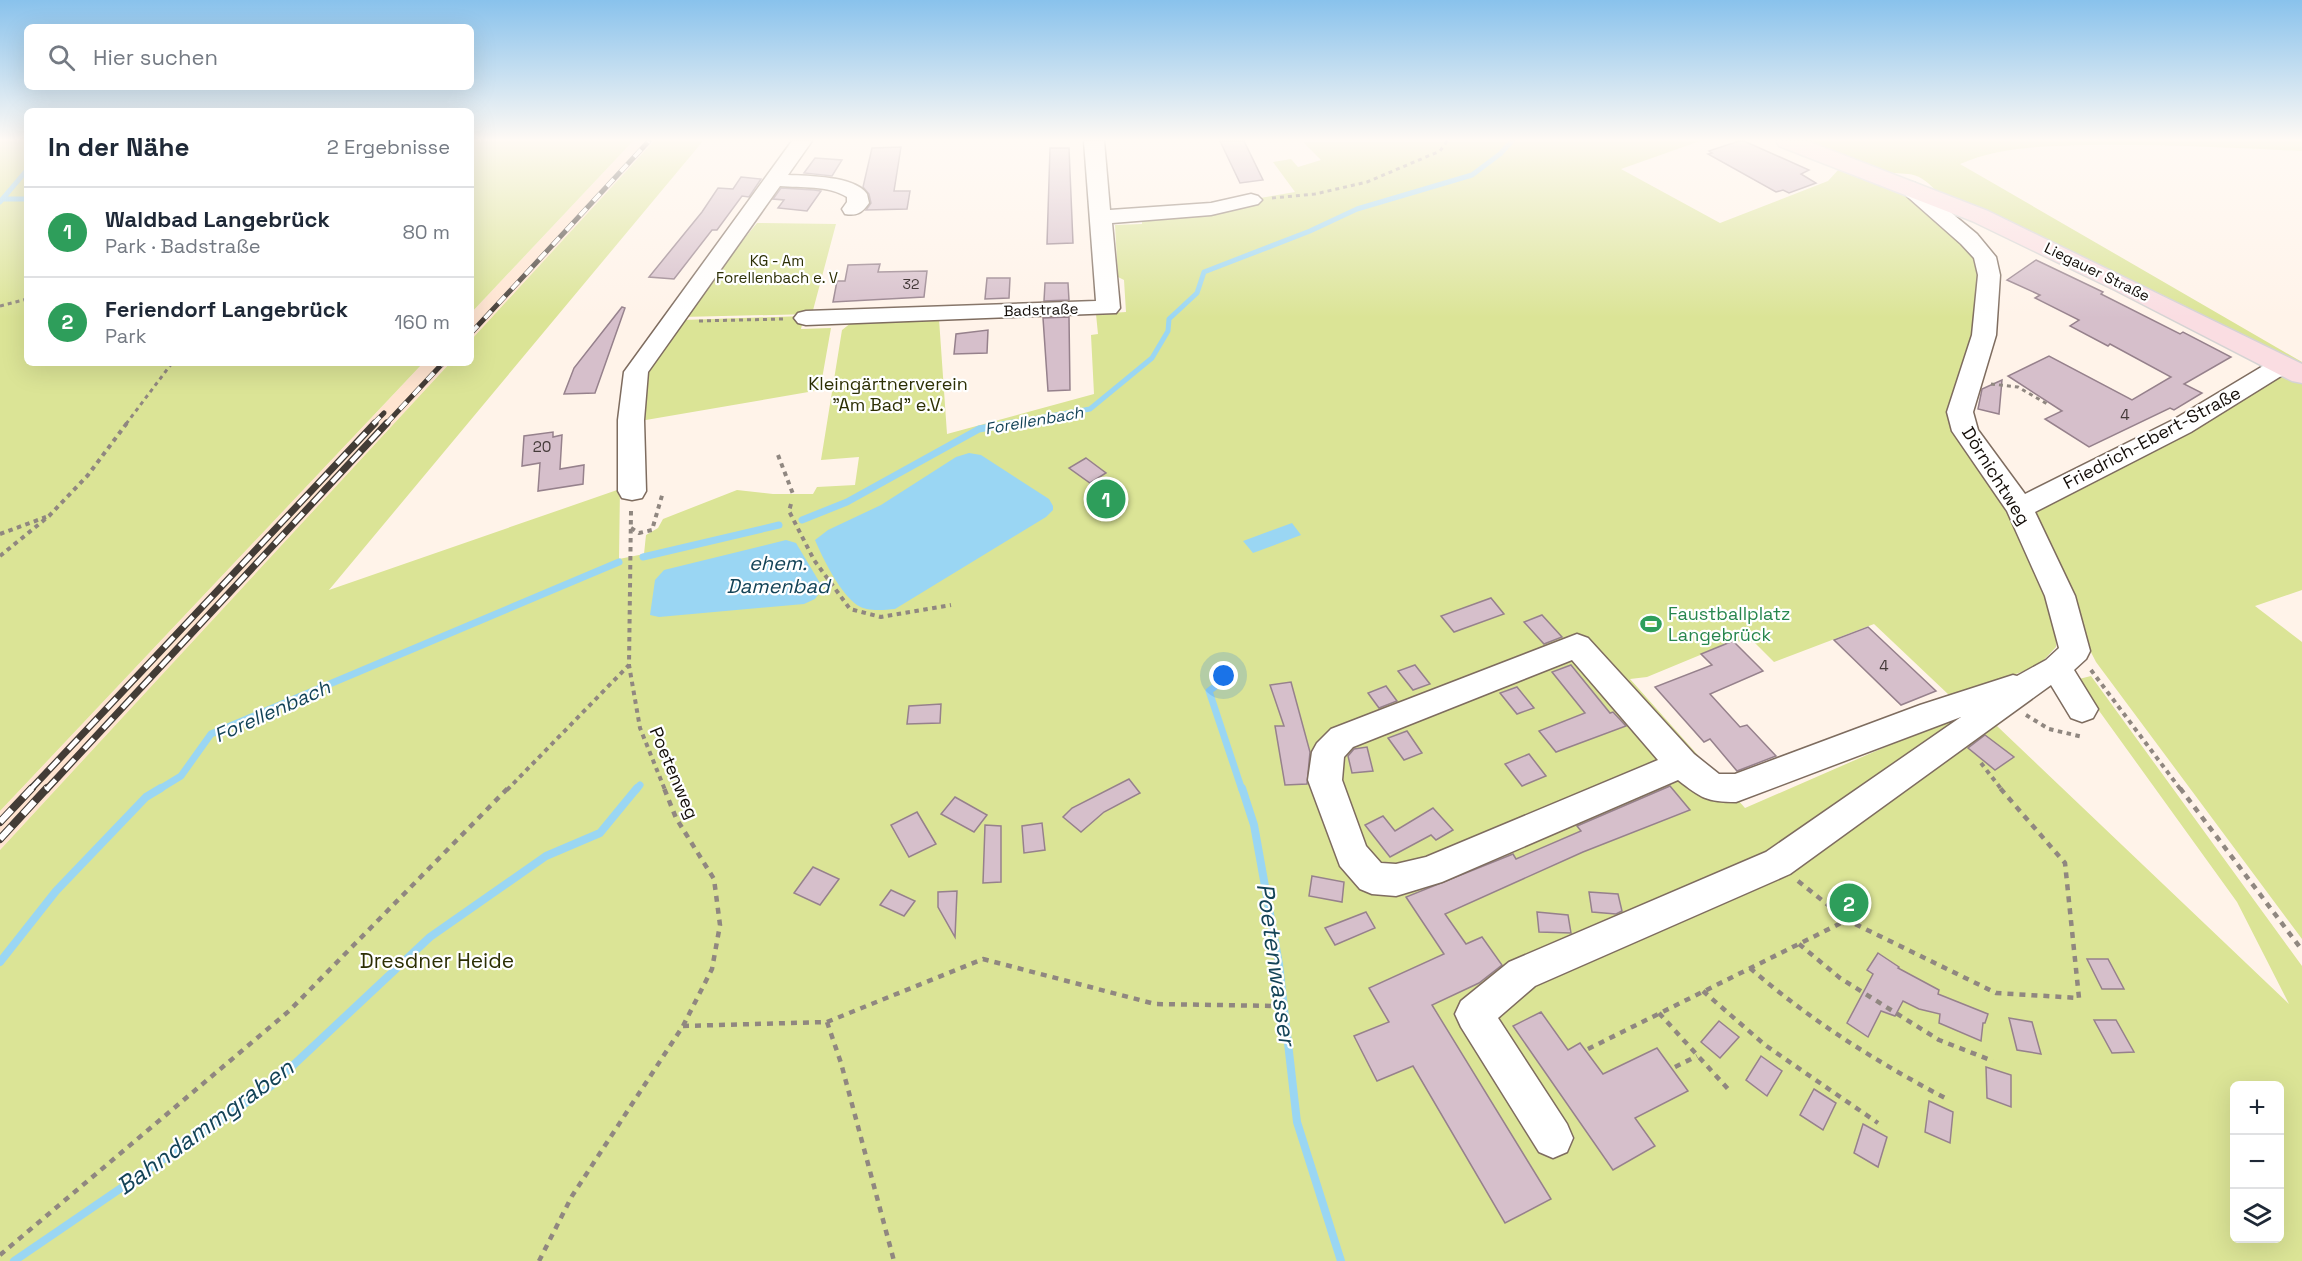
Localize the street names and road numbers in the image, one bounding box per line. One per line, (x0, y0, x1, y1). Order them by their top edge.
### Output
street label: Liegauer Straße (2041, 238, 2153, 305)
street label: Badstraße (1003, 299, 1079, 320)
street label: Friedrich-Ebert-Straße (2059, 381, 2244, 494)
street label: Dörnichtweg (1957, 422, 2036, 529)
street label: Poetenweg (645, 723, 704, 822)

